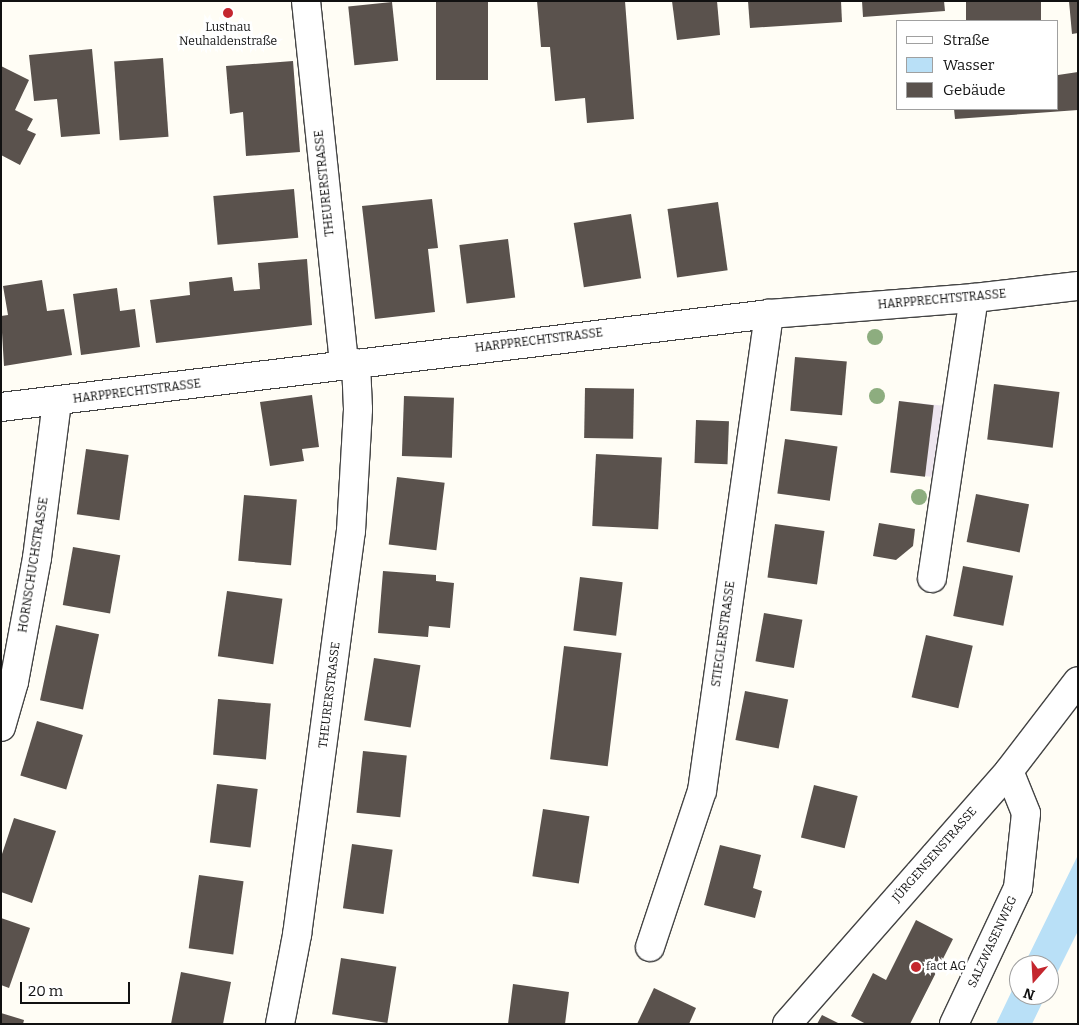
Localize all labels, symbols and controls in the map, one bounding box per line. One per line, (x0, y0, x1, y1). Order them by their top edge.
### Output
marker: Lustnau Neuhaldenstraße (222, 7, 234, 19)
legend (896, 20, 1059, 110)
place label: Lustnau Neuhaldenstraße (179, 21, 277, 49)
text: Straße (943, 31, 989, 49)
text: Wasser (943, 56, 994, 74)
text: Gebäude (943, 81, 1006, 99)
street label: THEURERSTRASSE (312, 129, 338, 237)
street label: HARPPRECHTSTRASSE (877, 287, 1007, 313)
street label: HARPPRECHTSTRASSE (474, 326, 604, 356)
street label: HARPPRECHTSTRASSE (72, 377, 202, 407)
street label: HORNSCHUCHSTRASSE (16, 496, 52, 634)
street label: STIEGLERSTRASSE (709, 580, 739, 688)
street label: THEURERSTRASSE (316, 641, 344, 749)
street label: JÜRGENSENSTRASSE (890, 805, 980, 905)
street label: SALZWASENWEG (965, 894, 1021, 990)
north arrow (1009, 955, 1059, 1005)
place label: fact AG (926, 960, 966, 974)
marker: fact AG (910, 961, 922, 973)
scale bar (22, 972, 132, 1004)
text: 20 m (28, 982, 63, 1000)
text: N (1021, 984, 1037, 1004)

